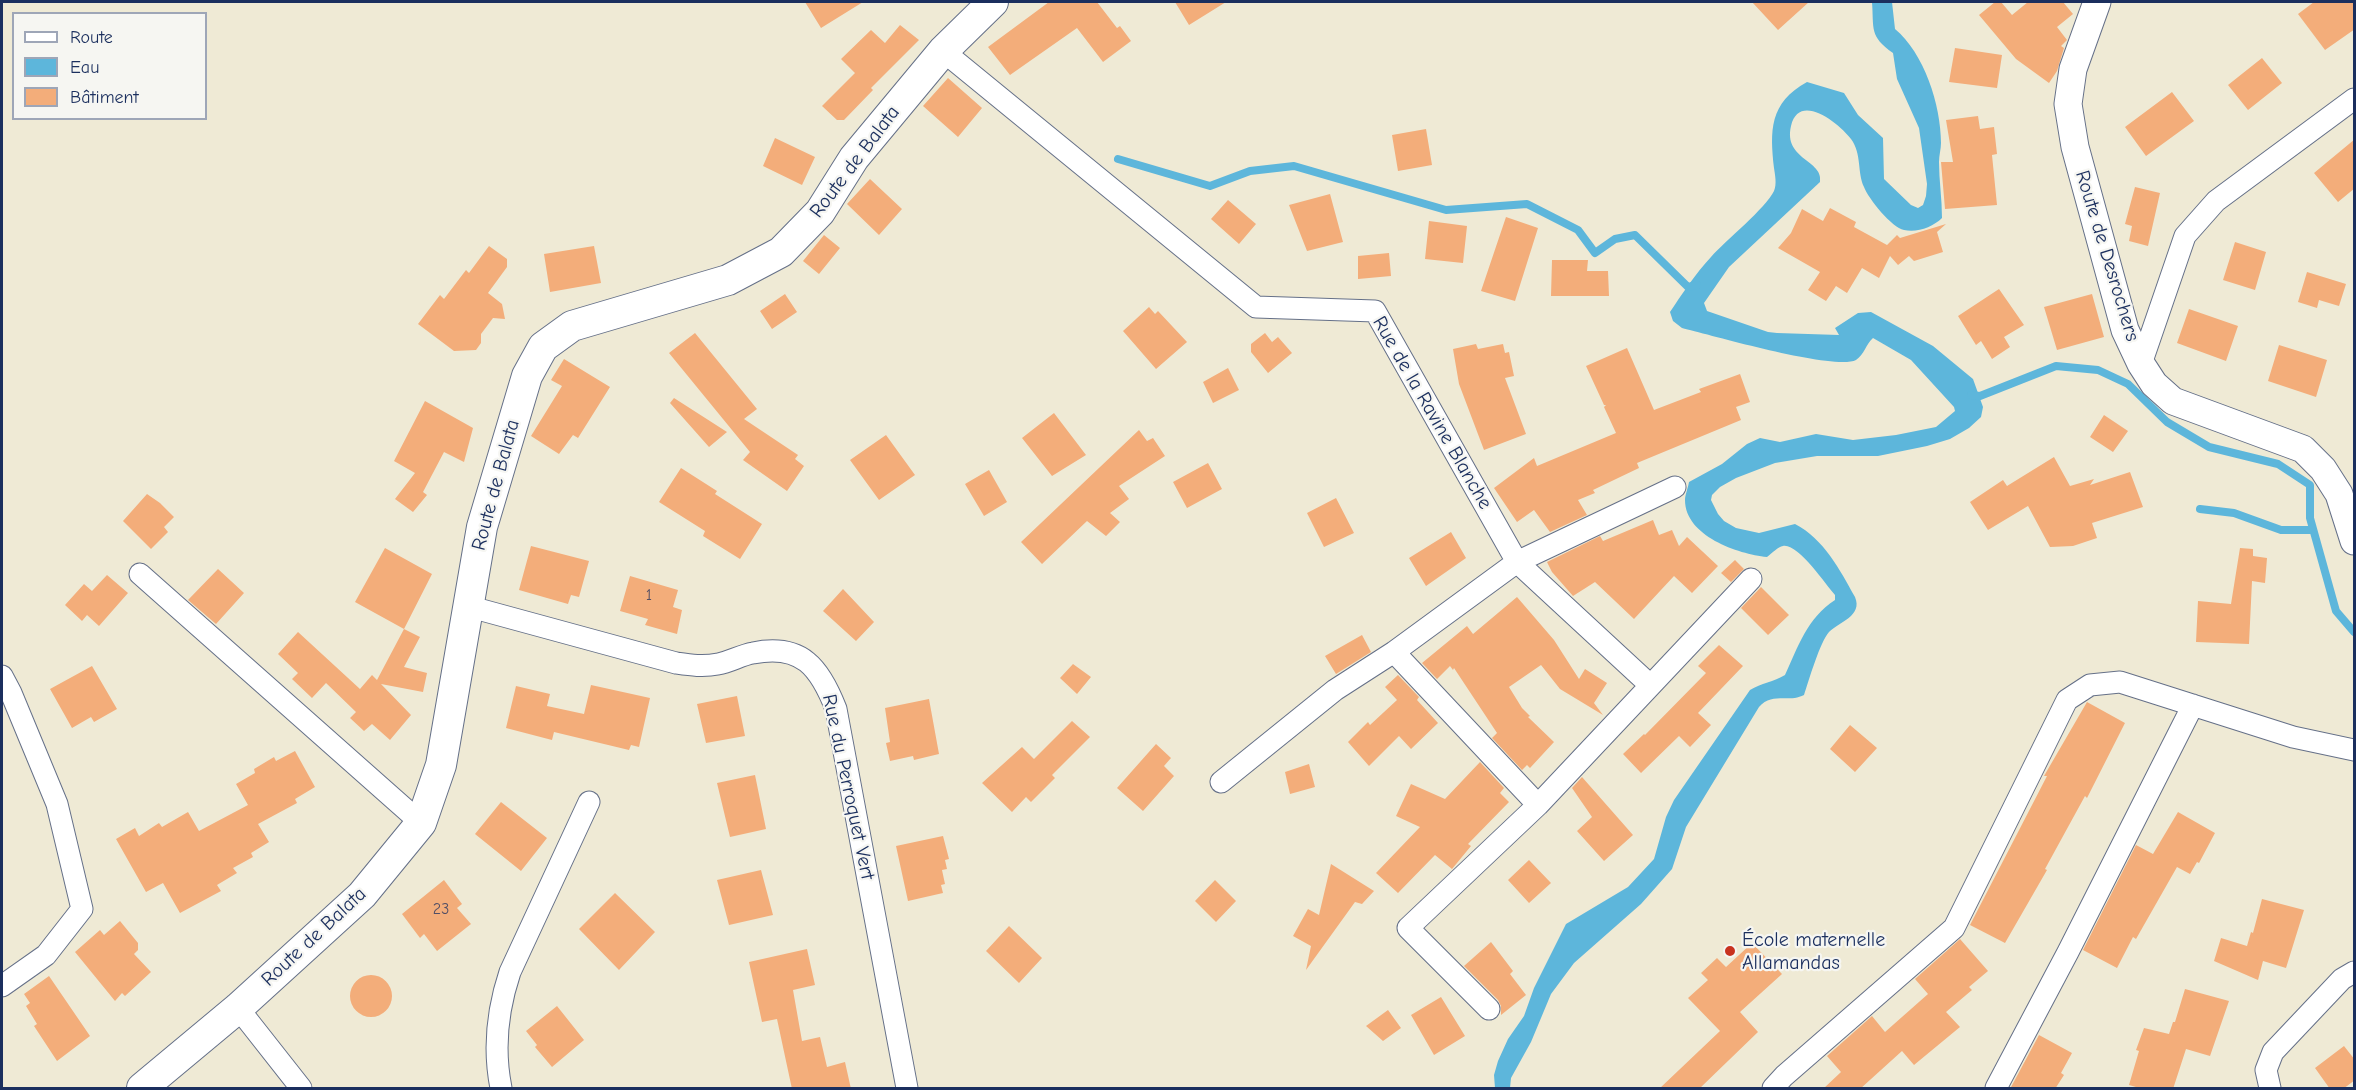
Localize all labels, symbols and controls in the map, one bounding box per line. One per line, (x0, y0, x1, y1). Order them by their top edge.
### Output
legend (12, 12, 207, 120)
text: Route (70, 27, 113, 48)
text: Eau (70, 57, 99, 78)
text: Bâtiment (70, 87, 139, 108)
street label: Route de Balata (805, 101, 905, 223)
street label: Route de Desrochers (2070, 168, 2144, 344)
street label: Rue de la Ravine Blanche (1367, 312, 1497, 514)
street label: Route de Balata (467, 417, 525, 553)
house number: 1 (646, 585, 652, 605)
street label: Rue du Perroquet Vert (817, 692, 879, 882)
street label: Route de Balata (257, 882, 371, 992)
house number: 23 (433, 899, 449, 919)
place label: École maternelle Allamandas (1742, 928, 1885, 975)
marker: École maternelle Allamandas (1723, 944, 1737, 958)

